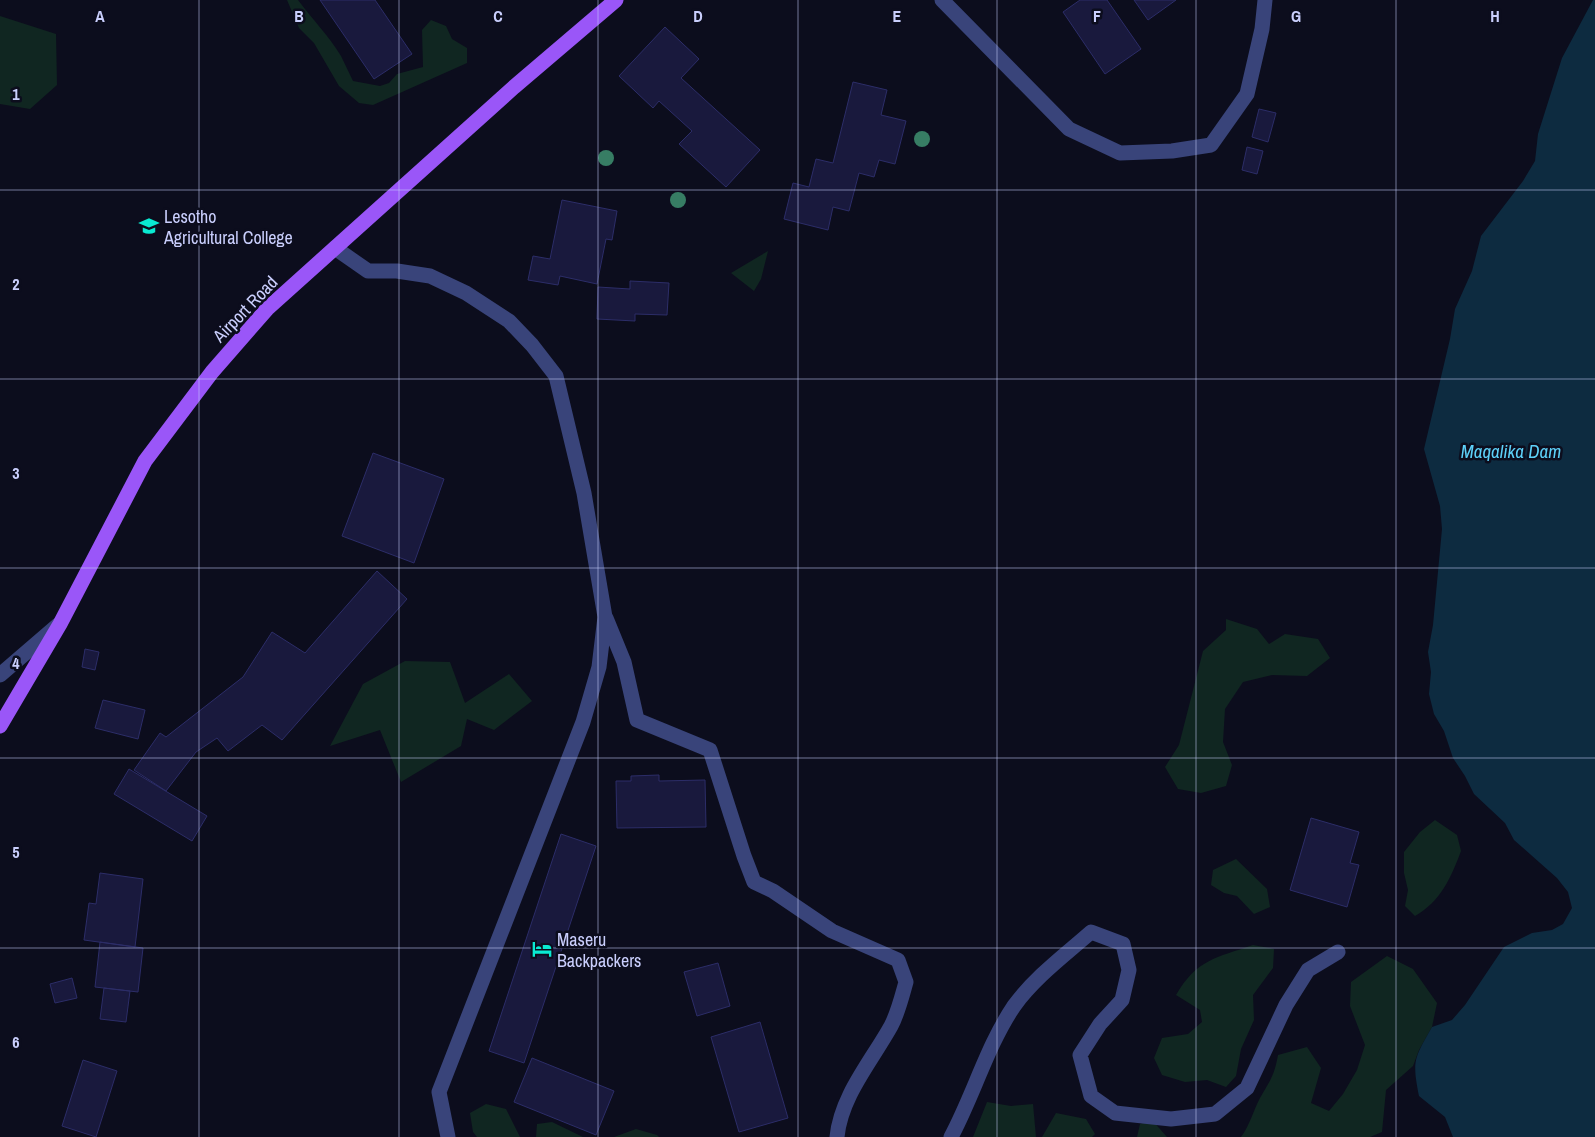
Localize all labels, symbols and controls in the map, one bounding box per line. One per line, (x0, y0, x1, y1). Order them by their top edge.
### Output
text: A (95, 5, 105, 27)
text: B (294, 5, 304, 27)
text: C (493, 5, 503, 27)
text: D (693, 5, 703, 27)
text: E (893, 5, 902, 27)
text: F (1093, 5, 1101, 27)
text: G (1291, 5, 1301, 27)
text: H (1490, 5, 1500, 27)
text: 1 (12, 83, 20, 105)
place label: Lesotho Agricultural College (163, 204, 293, 250)
school or university icon: Lesotho Agricultural College (138, 215, 160, 237)
street label: Airport Road (206, 270, 283, 349)
text: 2 (12, 273, 20, 295)
water label: Maqalika Dam (1461, 438, 1561, 464)
text: 3 (12, 462, 20, 484)
text: 4 (12, 652, 20, 674)
text: 5 (12, 841, 20, 863)
place label: Maseru Backpackers (557, 927, 642, 973)
hotel icon: Maseru Backpackers (531, 938, 553, 960)
text: 6 (12, 1031, 20, 1053)

